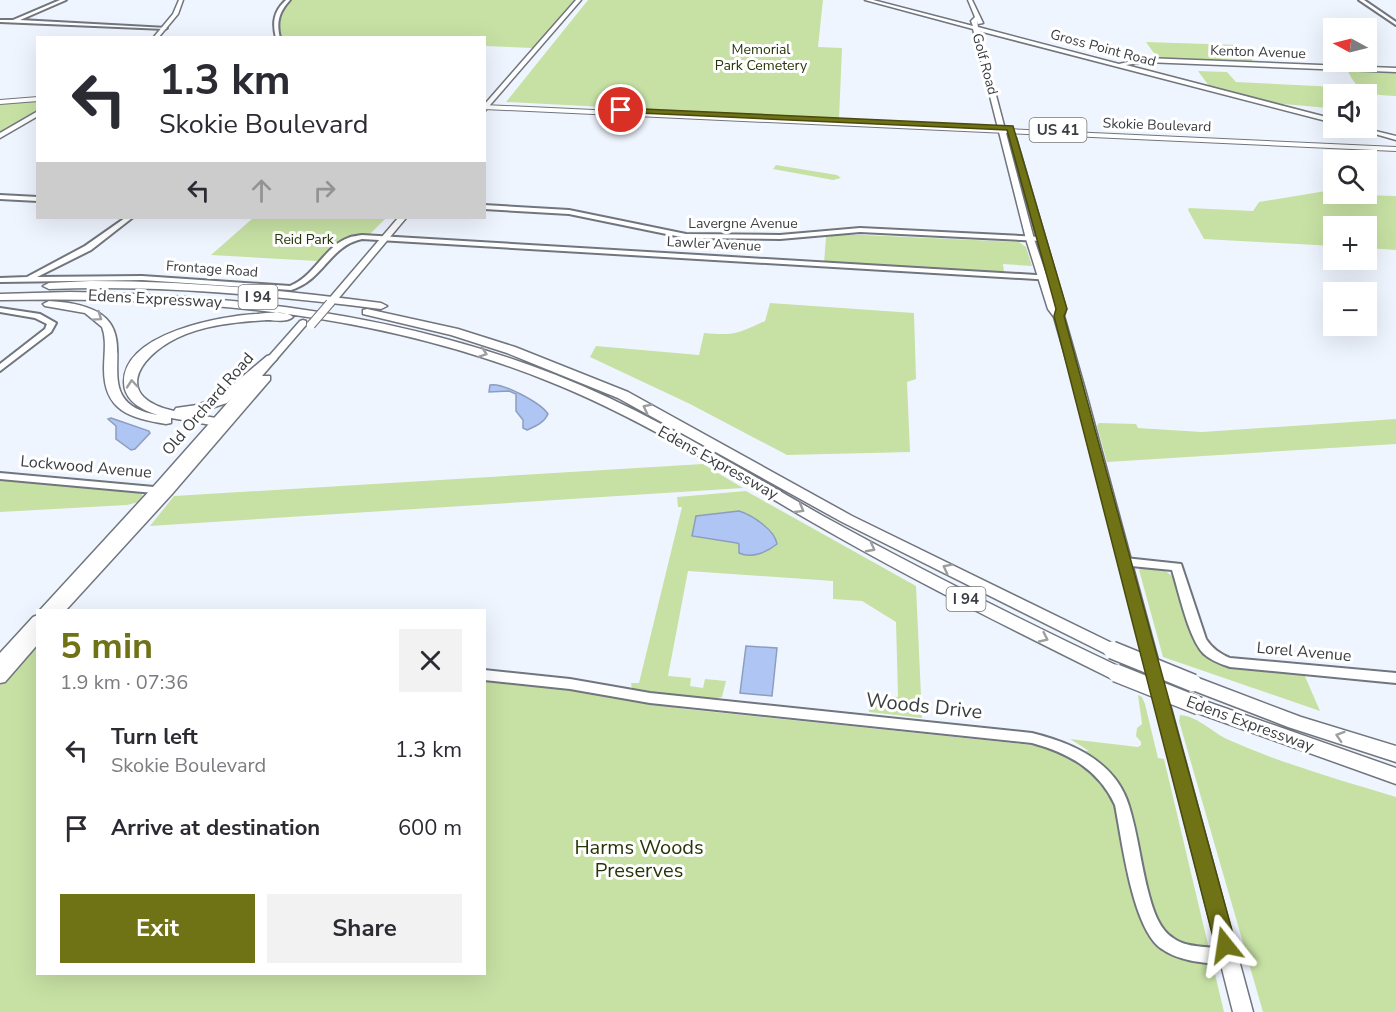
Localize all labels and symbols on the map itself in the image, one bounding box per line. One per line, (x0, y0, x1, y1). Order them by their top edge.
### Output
north arrow (1323, 18, 1377, 72)
street label: Gross Point Road (1048, 25, 1158, 71)
street label: Golf Road (968, 31, 1002, 97)
park label: Memorial Park Cemetery (715, 40, 808, 75)
street label: Kenton Avenue (1210, 41, 1306, 63)
pin (595, 84, 646, 135)
street label: Skokie Boulevard (1102, 114, 1212, 136)
road number: US 41 (1030, 118, 1086, 142)
street label: Lavergne Avenue (688, 214, 798, 233)
park label: Reid Park (274, 230, 335, 249)
street label: Lawler Avenue (666, 232, 762, 256)
street label: Frontage Road (165, 256, 259, 282)
street label: Edens Expressway (87, 284, 223, 314)
road number: I 94 (238, 285, 278, 309)
one-way arrow (91, 310, 102, 321)
one-way arrow (477, 345, 488, 358)
street label: Old Orchard Road (157, 348, 259, 460)
one-way arrow (126, 380, 139, 389)
one-way arrow (642, 403, 653, 415)
street label: Edens Expressway (654, 421, 783, 506)
street label: Lockwood Avenue (19, 450, 153, 484)
one-way arrow (794, 502, 804, 513)
one-way arrow (865, 541, 876, 552)
one-way arrow (942, 564, 953, 576)
road number: I 94 (946, 587, 986, 611)
one-way arrow (1037, 631, 1048, 643)
street label: Lorel Avenue (1256, 637, 1352, 667)
street label: Woods Drive (864, 686, 984, 726)
street label: Edens Expressway (1183, 691, 1318, 758)
one-way arrow (1335, 731, 1346, 743)
park label: Harms Woods Preserves (574, 834, 704, 884)
position arrow (1193, 913, 1257, 977)

